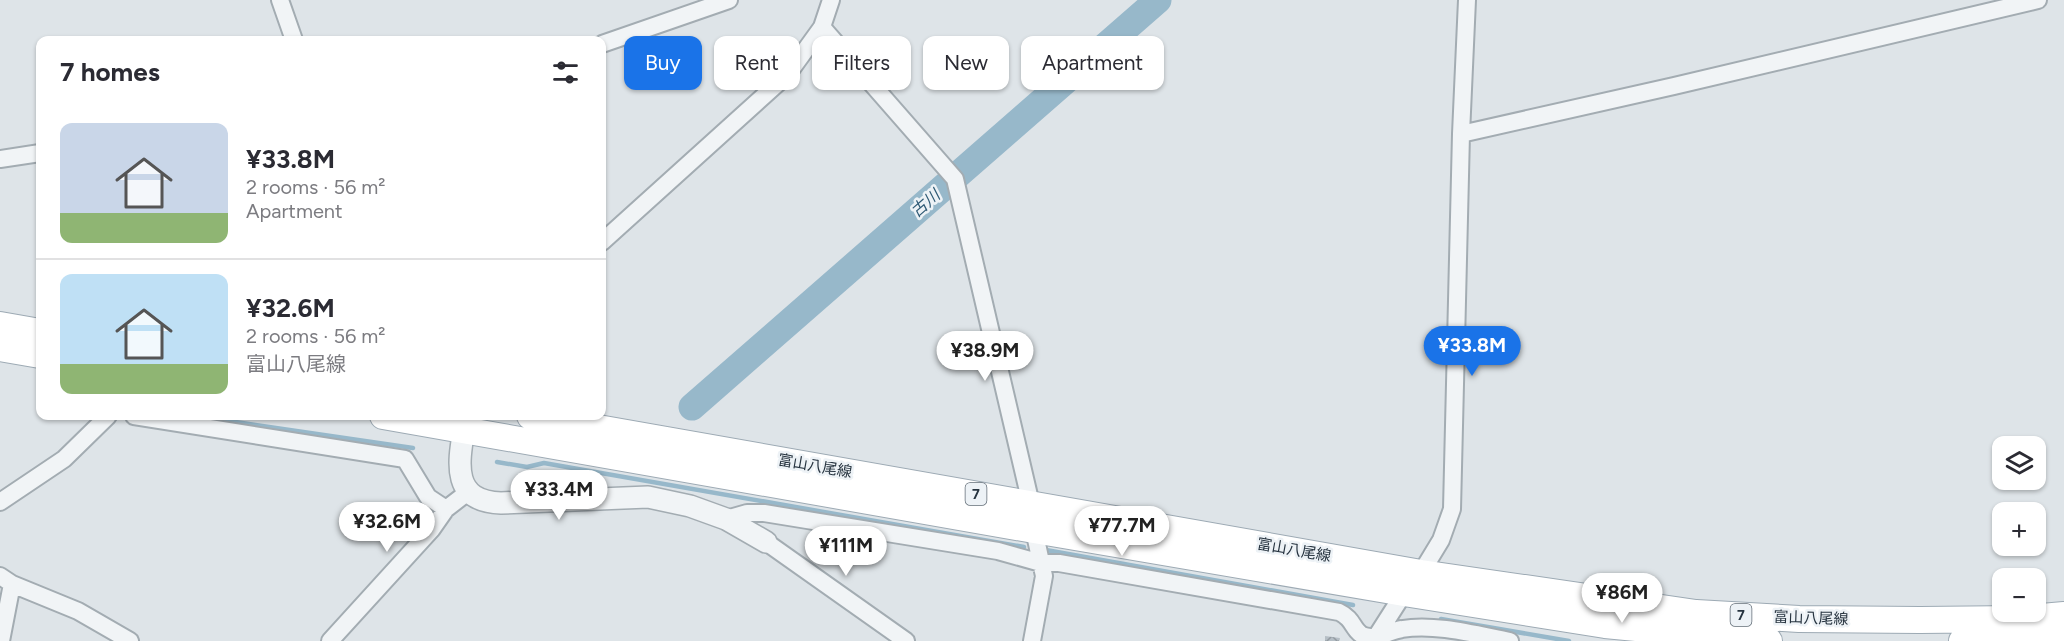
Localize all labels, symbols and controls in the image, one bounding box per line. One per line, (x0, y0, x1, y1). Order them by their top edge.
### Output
chip: Buy (624, 36, 702, 90)
chip: Rent (714, 36, 800, 90)
chip: Filters (812, 36, 911, 90)
chip: New (923, 36, 1009, 90)
chip: Apartment (1021, 36, 1164, 90)
text: 7 homes (60, 56, 160, 88)
icon: filters (549, 56, 582, 89)
text: ¥33.8M (246, 143, 335, 175)
icon: home (108, 147, 180, 219)
text: 2 rooms · 56 m² (246, 175, 385, 199)
water label: 古川 (907, 184, 945, 221)
text: Apartment (246, 199, 343, 223)
text: ¥32.6M (246, 292, 335, 324)
icon: home (108, 298, 180, 370)
text: 2 rooms · 56 m² (246, 324, 385, 348)
pin: ¥33.8M (1423, 326, 1521, 377)
pin: ¥38.9M (936, 331, 1034, 382)
text: ¥33.8M (1438, 333, 1506, 357)
text: ¥38.9M (951, 338, 1019, 362)
text: 富山八尾線 (246, 352, 346, 376)
map controls (1992, 436, 2046, 622)
button: layers (1992, 436, 2046, 490)
street label: 富山八尾線 (776, 451, 854, 481)
pin: ¥33.4M (510, 470, 608, 521)
text: ¥33.4M (525, 477, 593, 501)
road number: 7 (966, 483, 986, 505)
pin: ¥32.6M (338, 502, 436, 553)
button: + (1992, 502, 2046, 556)
pin: ¥77.7M (1073, 506, 1171, 557)
text: ¥32.6M (353, 509, 421, 533)
text: ¥77.7M (1088, 513, 1156, 537)
pin: ¥111M (804, 526, 888, 577)
text: ¥111M (819, 533, 873, 557)
street label: 富山八尾線 (1255, 535, 1333, 565)
button: − (1992, 568, 2046, 622)
pin: ¥86M (1586, 573, 1658, 624)
text: ¥86M (1596, 580, 1648, 604)
road number: 7 (1730, 604, 1752, 626)
street label: 富山八尾線 (1773, 608, 1849, 628)

